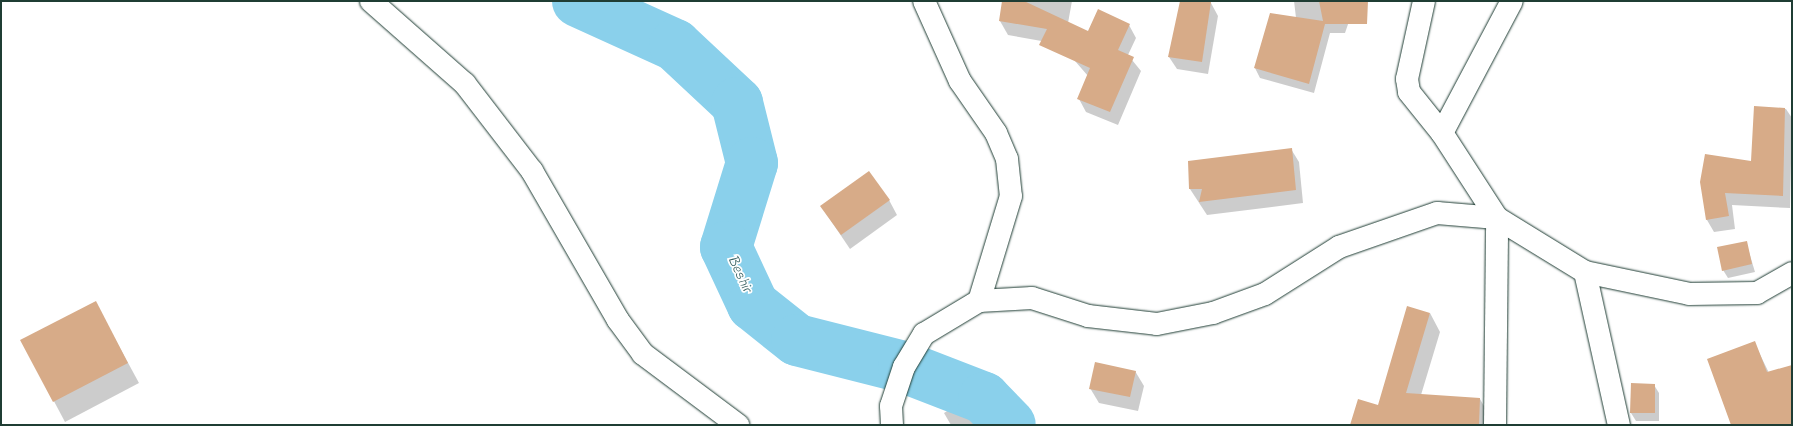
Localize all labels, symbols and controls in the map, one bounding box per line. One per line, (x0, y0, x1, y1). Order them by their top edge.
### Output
water label: Beshir (723, 253, 755, 295)

